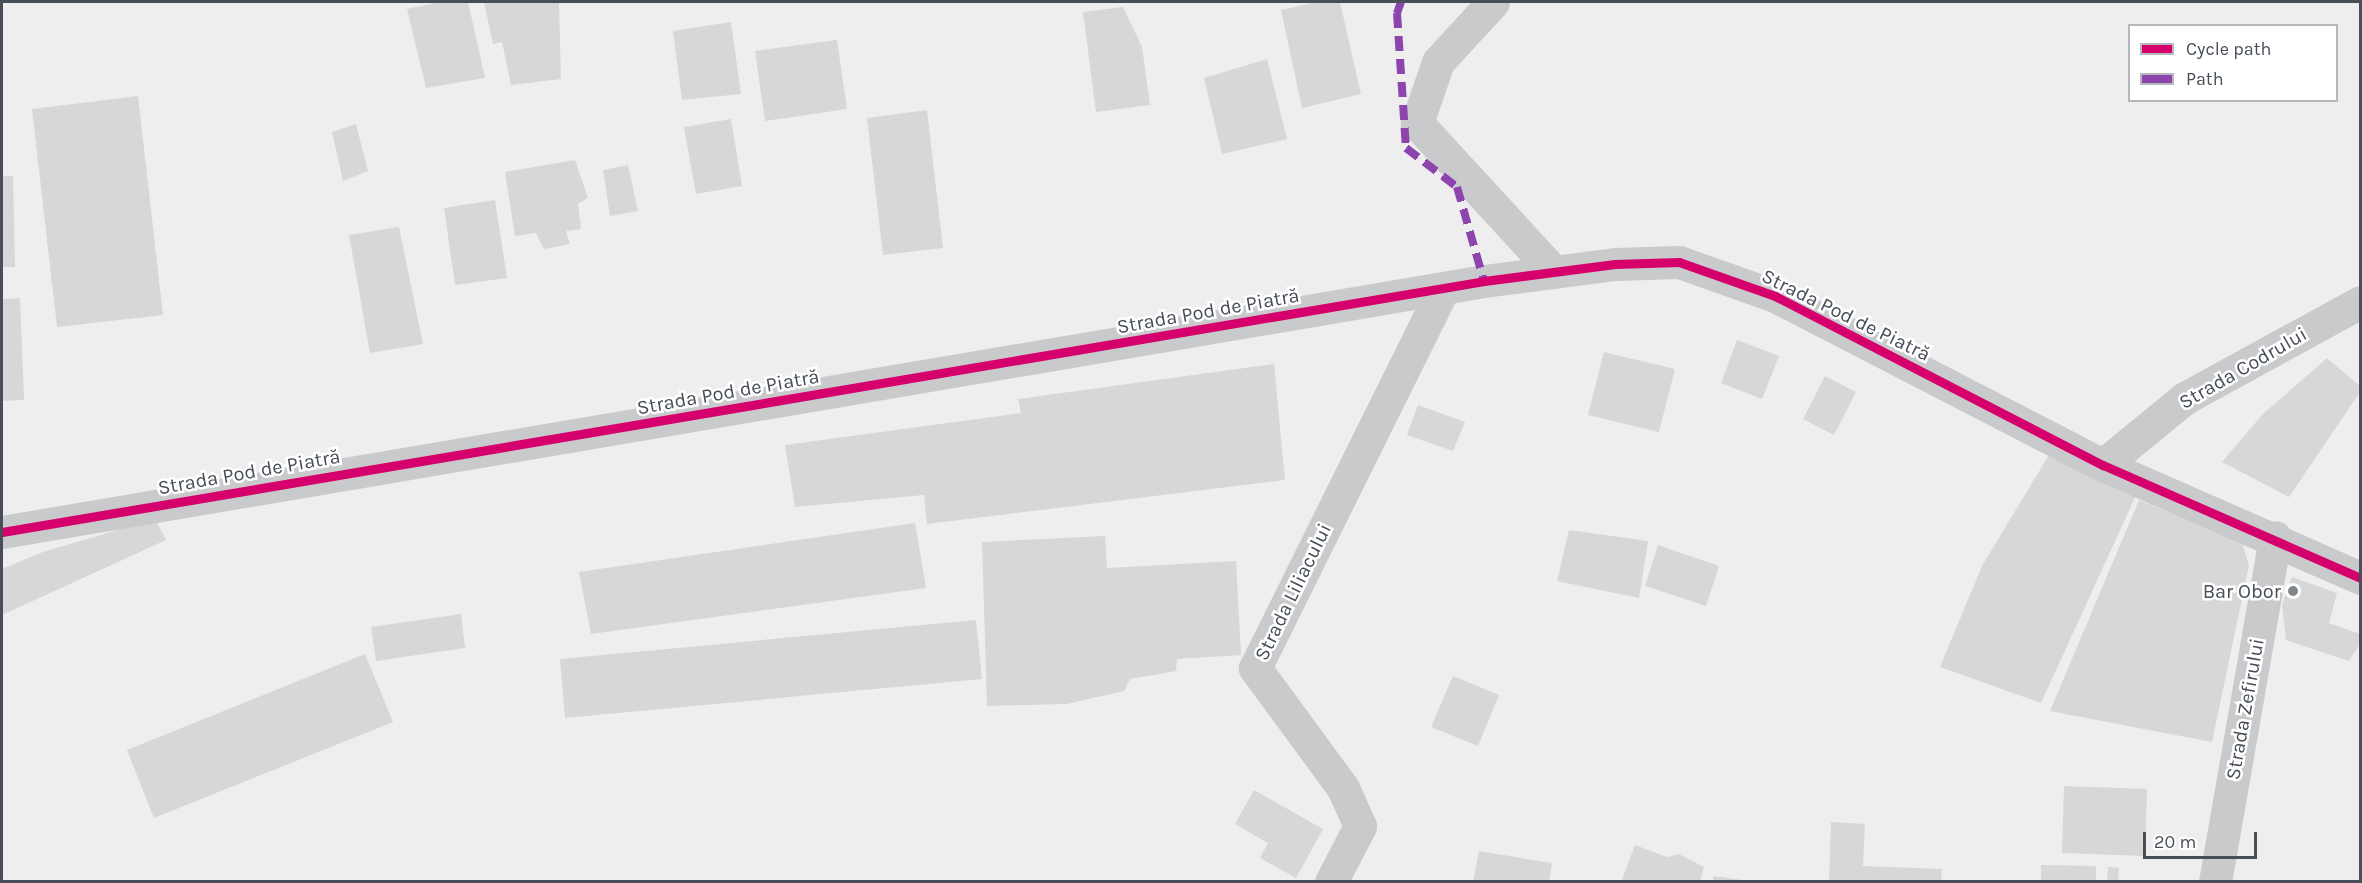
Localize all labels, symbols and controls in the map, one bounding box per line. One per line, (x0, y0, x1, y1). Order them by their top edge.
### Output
legend (2128, 24, 2338, 102)
text: Cycle path (2186, 38, 2271, 60)
text: Path (2186, 68, 2224, 90)
street label: Strada Pod de Piatră (1758, 264, 1934, 366)
street label: Strada Pod de Piatră (1115, 283, 1301, 339)
street label: Strada Codrului (2175, 322, 2311, 414)
street label: Strada Pod de Piatră (635, 364, 821, 420)
street label: Strada Pod de Piatră (156, 444, 342, 500)
street label: Strada Liliacului (1249, 520, 1337, 664)
place label: Bar Obor (2203, 579, 2281, 603)
marker: Bar Obor (2286, 584, 2300, 598)
street label: Strada Zefirului (2221, 636, 2269, 782)
scale bar (2146, 820, 2260, 858)
text: 20 m (2154, 831, 2196, 853)

